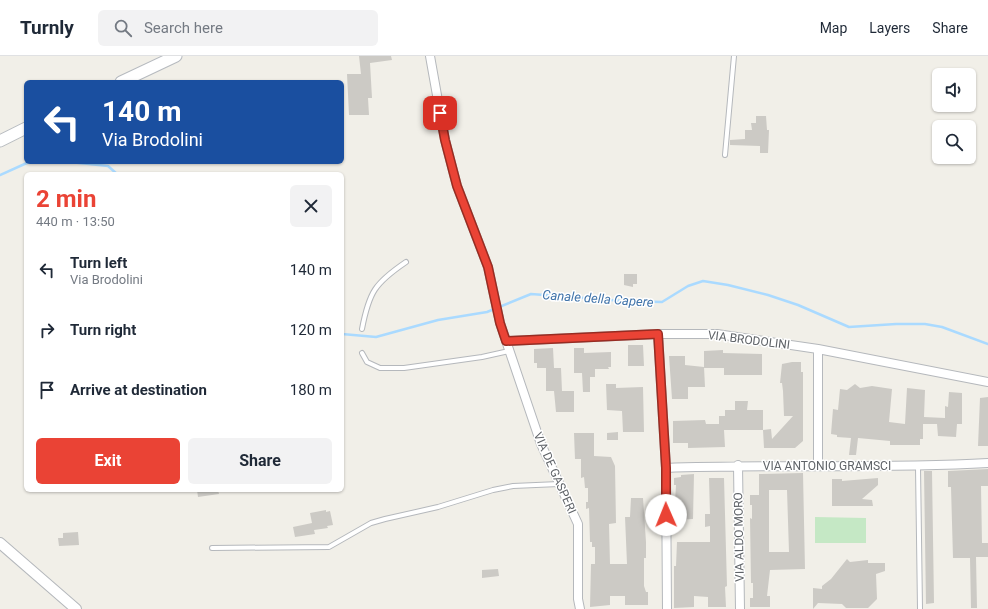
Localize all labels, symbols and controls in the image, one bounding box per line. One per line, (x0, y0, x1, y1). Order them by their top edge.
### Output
search box (98, 10, 378, 46)
text: Turnly (20, 16, 74, 39)
icon: search (112, 17, 134, 39)
text: Search here (144, 19, 223, 37)
text: Map (820, 20, 847, 36)
text: Layers (869, 20, 910, 36)
text: Share (932, 20, 968, 36)
map controls (932, 68, 976, 164)
button: sound (932, 68, 976, 112)
text: 140 m (102, 95, 181, 128)
icon: left (36, 96, 88, 148)
pin (423, 96, 457, 130)
icon: arrive (429, 102, 451, 124)
button: search (932, 120, 976, 164)
text: Via Brodolini (102, 129, 203, 150)
text: 2 min (36, 185, 96, 213)
button: close (290, 185, 332, 227)
text: 440 m · 13:50 (36, 214, 115, 229)
text: Turn left (70, 254, 127, 272)
icon: left (36, 259, 58, 281)
text: 140 m (290, 261, 332, 279)
text: Via Brodolini (70, 272, 143, 287)
water label: Canale della Capere (542, 287, 654, 310)
icon: right (36, 319, 58, 341)
text: Turn right (70, 321, 136, 339)
text: 120 m (290, 321, 332, 339)
street label: VIA BRODOLINI (707, 328, 791, 352)
icon: arrive (36, 379, 58, 401)
text: Arrive at destination (70, 381, 207, 399)
text: 180 m (290, 381, 332, 399)
street label: VIA DE GASPERI (531, 430, 579, 516)
button: Exit (36, 438, 180, 484)
button: Share (188, 438, 332, 484)
street label: VIA ANTONIO GRAMSCI (763, 459, 891, 473)
street label: VIA ALDO MORO (731, 492, 747, 582)
position arrow (645, 494, 687, 536)

